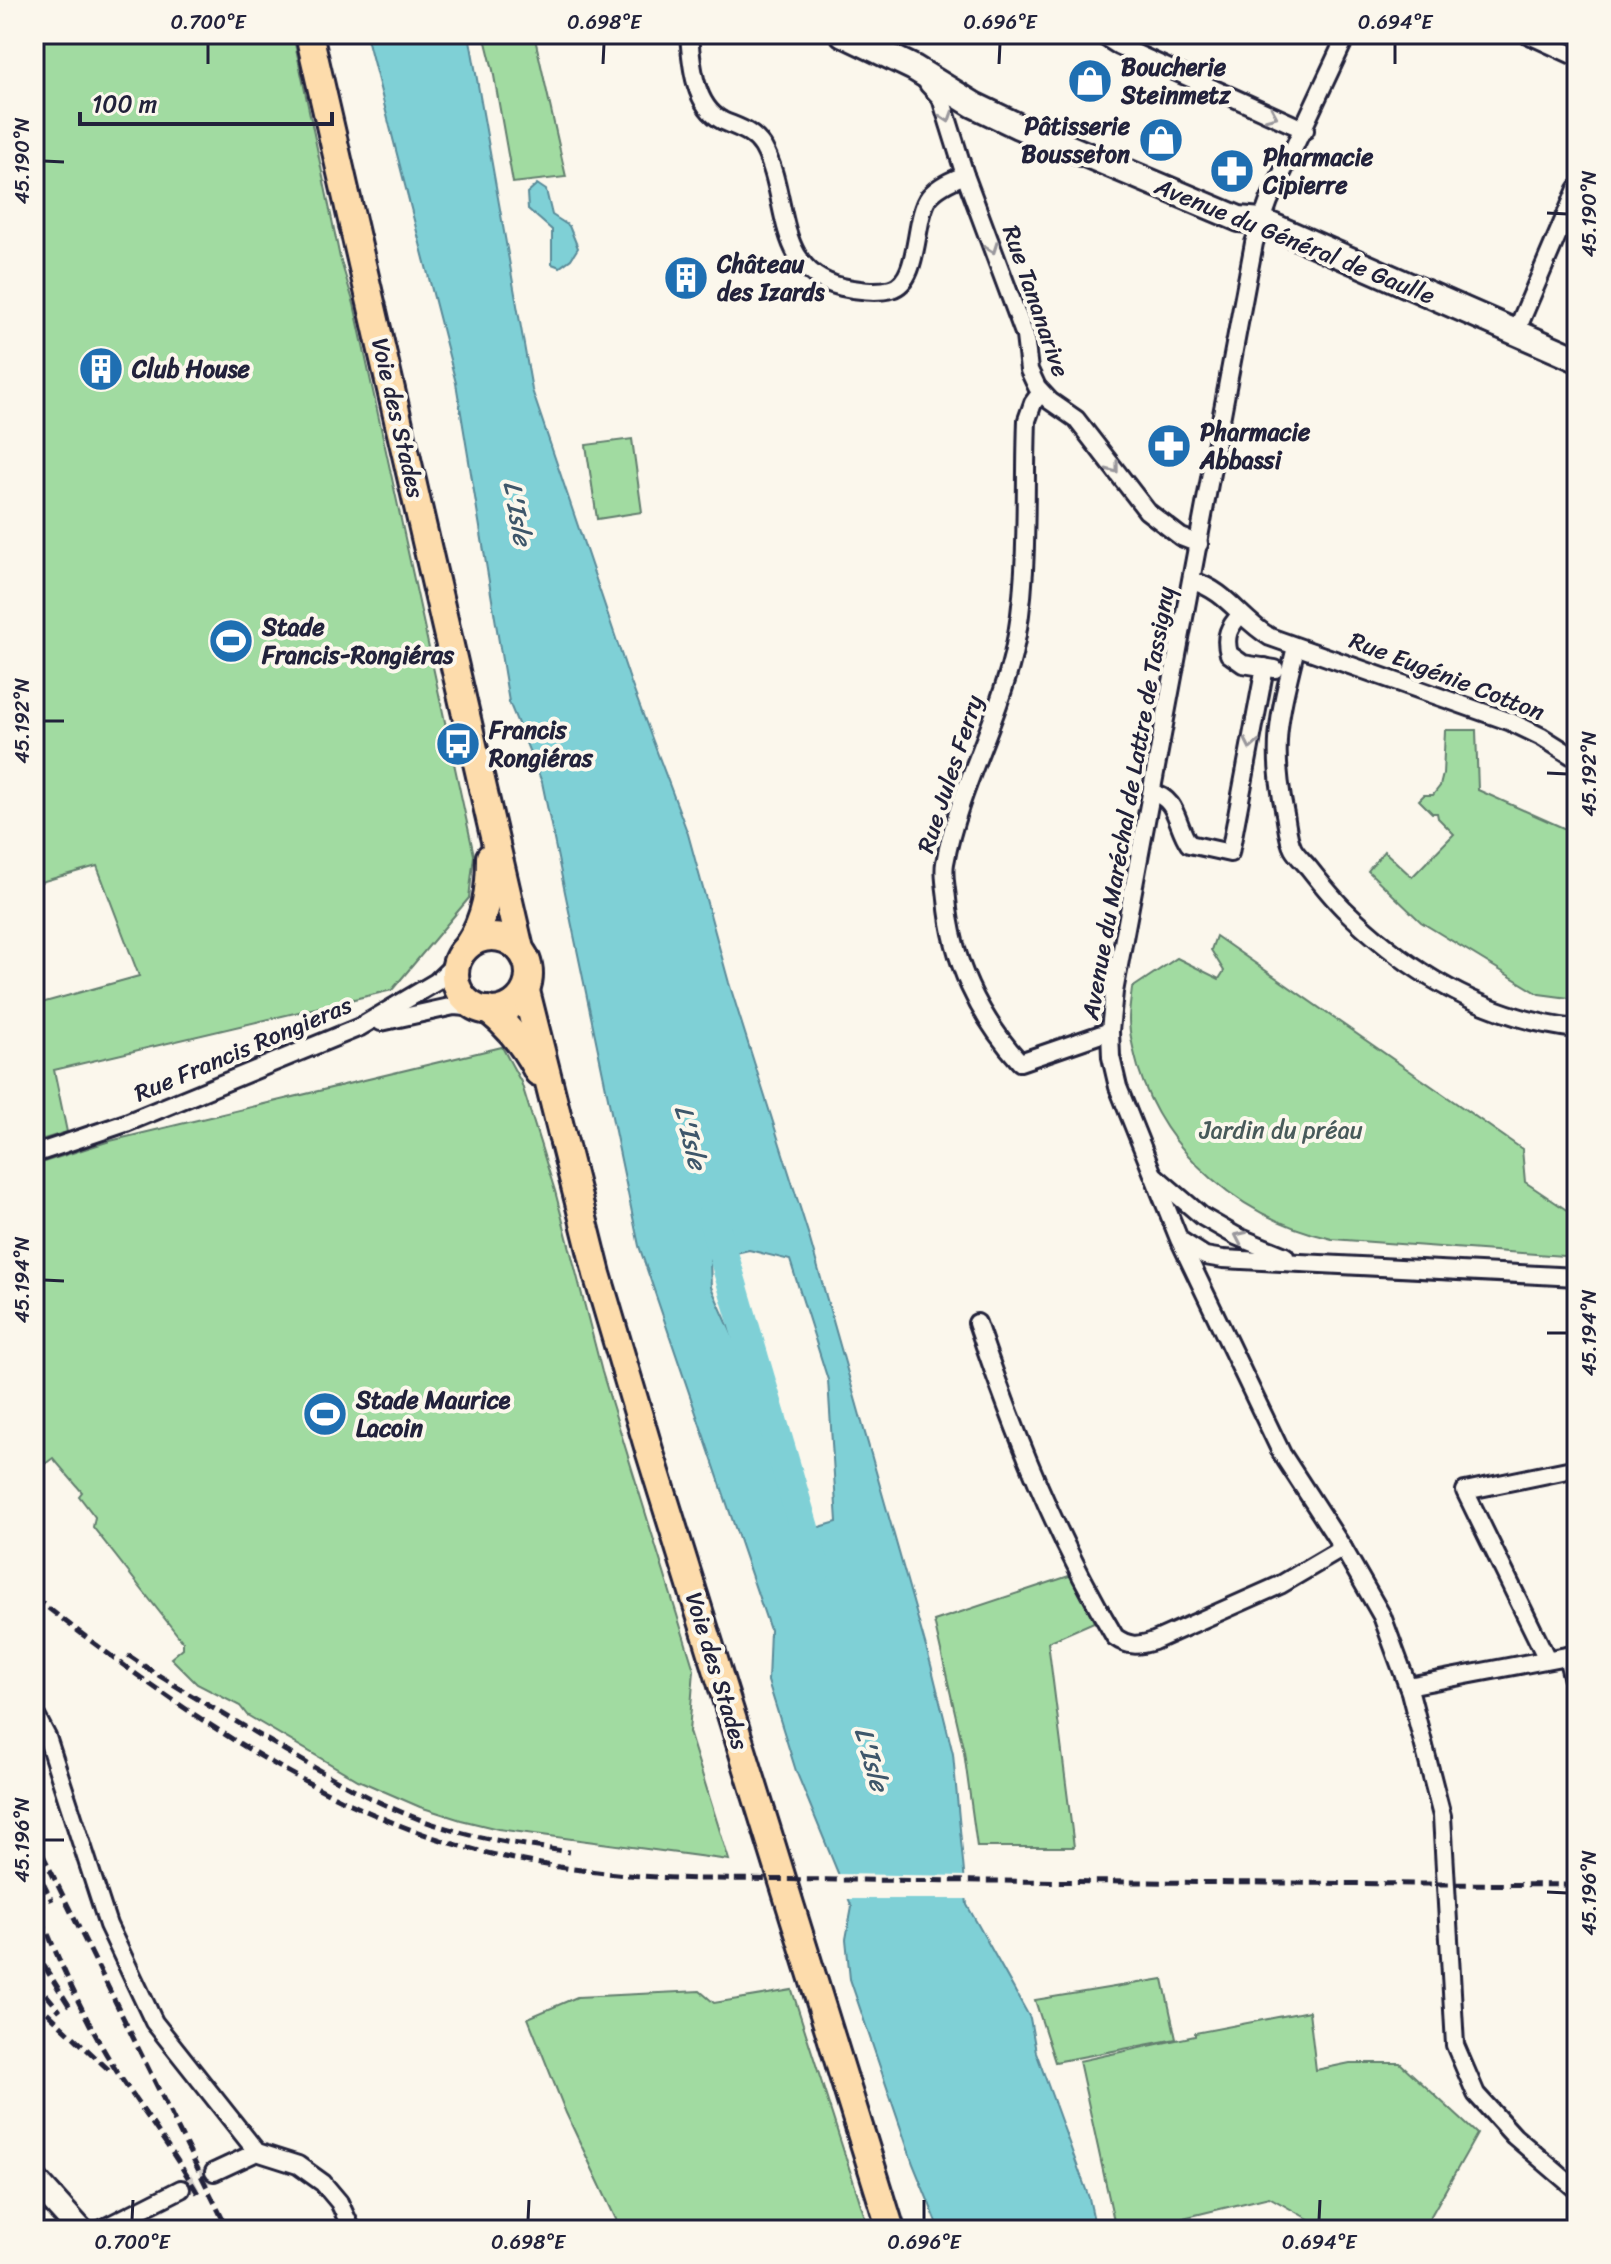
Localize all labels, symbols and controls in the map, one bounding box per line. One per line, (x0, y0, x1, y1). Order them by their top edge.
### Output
text: 0.700°E (170, 5, 247, 40)
text: 0.698°E (567, 5, 643, 40)
text: 0.696°E (963, 5, 1039, 40)
text: 0.694°E (1358, 5, 1434, 40)
place label: Boucherie Steinmetz (1120, 46, 1232, 116)
shop icon: Boucherie Steinmetz (1066, 57, 1114, 105)
scale bar (80, 76, 332, 126)
text: 100 m (92, 83, 157, 125)
place label: Pâtisserie Bousseton (1021, 105, 1131, 175)
one-way arrow (1264, 105, 1278, 121)
one-way arrow (938, 110, 954, 124)
shop icon: Pâtisserie Bousseton (1137, 116, 1185, 164)
text: 45.190°N (5, 118, 40, 204)
place label: Pharmacie Cipierre (1262, 136, 1374, 206)
pharmacy icon: Pharmacie Cipierre (1208, 147, 1256, 195)
street label: Avenue du Général de Gaulle (1147, 165, 1442, 317)
text: 45.190°N (1572, 171, 1607, 257)
street label: Rue Tananarive (990, 219, 1082, 383)
one-way arrow (982, 240, 999, 254)
place label: Château des Izards (716, 243, 826, 313)
building icon: Château des Izards (662, 254, 710, 302)
street label: Voie des Stades (359, 334, 437, 502)
building icon: Club House (77, 345, 125, 393)
place label: Club House (131, 348, 251, 390)
place label: Pharmacie Abbassi (1199, 411, 1311, 481)
pharmacy icon: Pharmacie Abbassi (1145, 422, 1193, 470)
one-way arrow (1105, 459, 1119, 474)
water label: L'Isle (490, 477, 547, 551)
street label: Avenue du Maréchal de Lattre de Tassigny (1069, 582, 1187, 1024)
place label: Stade Francis-Rongiéras (261, 606, 455, 676)
sports icon: Stade Francis-Rongiéras (207, 617, 255, 665)
street label: Rue Eugénie Cotton (1343, 619, 1551, 733)
text: 45.192°N (5, 678, 40, 764)
street label: Rue Jules Ferry (905, 689, 995, 859)
place label: Francis Rongiéras (488, 709, 594, 779)
bus stop icon: Francis Rongiéras (434, 720, 482, 768)
text: 45.192°N (1572, 731, 1607, 817)
one-way arrow (1243, 737, 1260, 751)
street label: Rue Francis Rongieras (127, 984, 359, 1114)
water label: L'Isle (661, 1100, 722, 1177)
park label: Jardin du préau (1198, 1109, 1363, 1151)
one-way arrow (1234, 1231, 1249, 1247)
text: 45.194°N (5, 1237, 40, 1323)
text: 45.194°N (1572, 1290, 1607, 1376)
place label: Stade Maurice Lacoin (355, 1379, 511, 1449)
sports icon: Stade Maurice Lacoin (301, 1390, 349, 1438)
street label: Voie des Stades (673, 1587, 761, 1755)
water label: L'Isle (841, 1722, 904, 1799)
text: 45.196°N (5, 1797, 40, 1883)
text: 45.196°N (1572, 1850, 1607, 1936)
text: 0.700°E (94, 2225, 171, 2260)
text: 0.698°E (491, 2225, 567, 2260)
text: 0.696°E (887, 2225, 963, 2260)
text: 0.694°E (1282, 2225, 1358, 2260)

